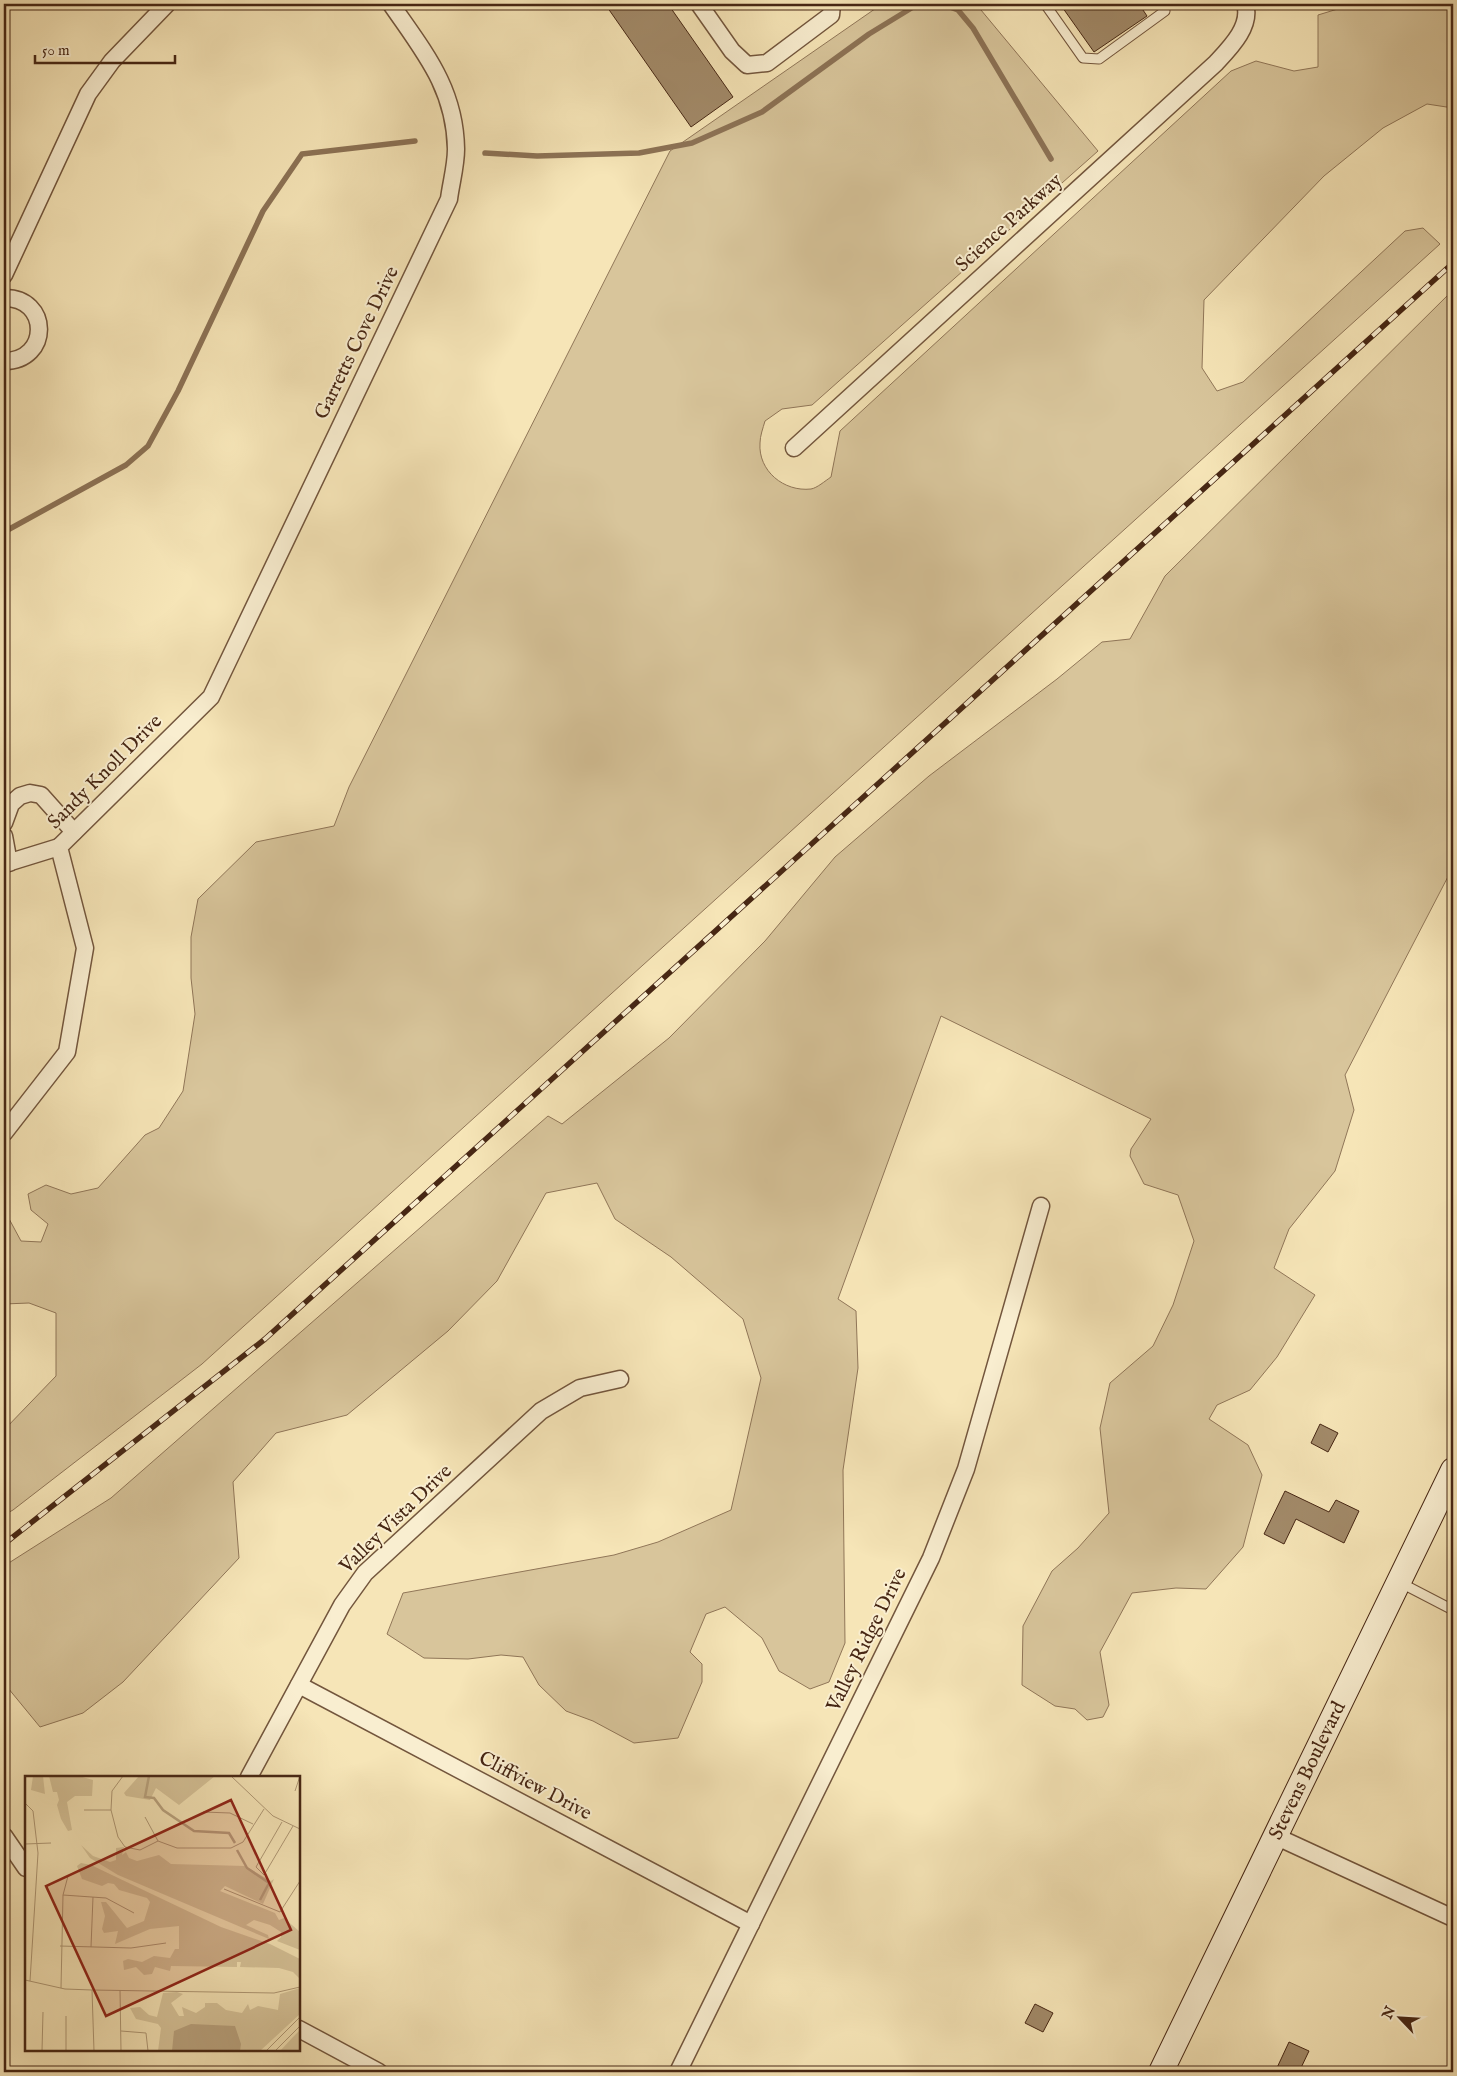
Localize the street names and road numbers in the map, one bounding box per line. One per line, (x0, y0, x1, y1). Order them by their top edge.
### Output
street label: Science Parkway (950, 168, 1068, 278)
street label: Garretts Cove Drive (309, 262, 405, 424)
street label: Sandy Knoll Drive (42, 709, 168, 835)
street label: Valley Vista Drive (334, 1459, 457, 1580)
street label: Valley Ridge Drive (821, 1564, 913, 1717)
street label: Stevens Boulevard (1263, 1697, 1351, 1844)
street label: Cliffview Drive (474, 1746, 596, 1826)

